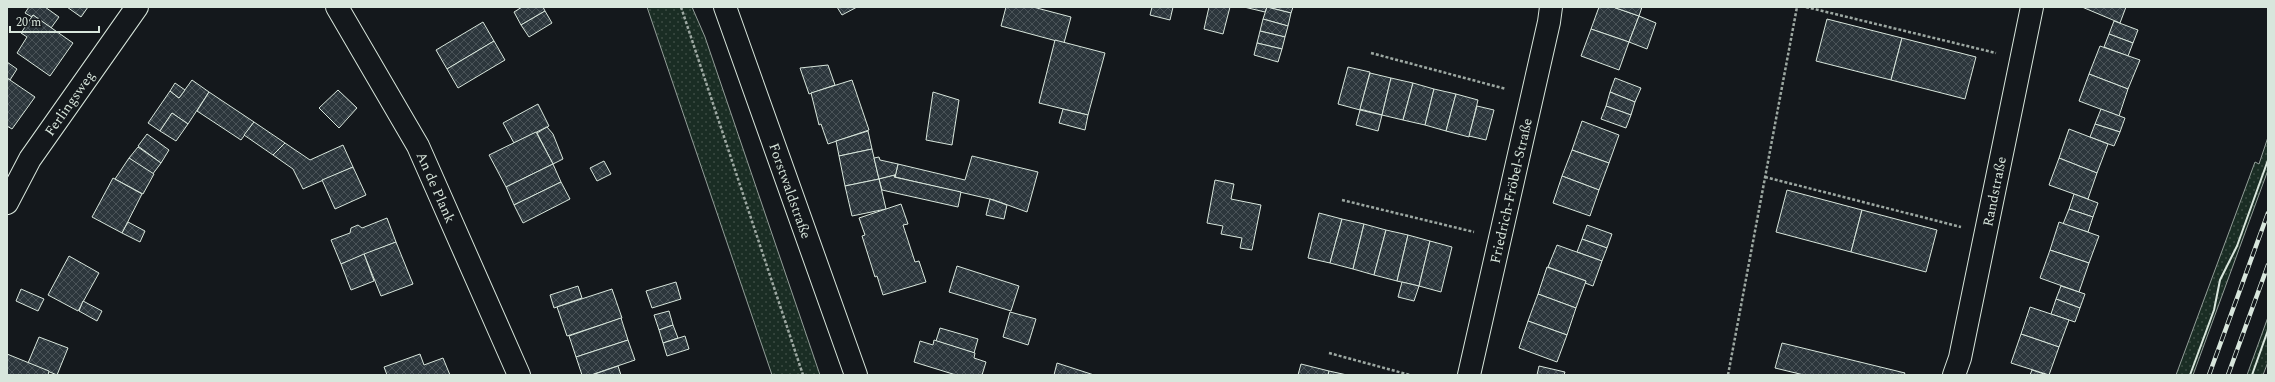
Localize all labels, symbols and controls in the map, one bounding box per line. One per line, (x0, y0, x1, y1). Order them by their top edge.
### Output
scale bar (10, 8, 99, 34)
text: 20 m (16, 13, 41, 32)
street label: Ferlingsweg (39, 66, 100, 140)
street label: Friedrich-Fröbel-Straße (1484, 116, 1537, 265)
street label: Forstwaldstraße (764, 140, 817, 242)
street label: An de Plank (411, 148, 461, 227)
street label: Randstraße (1977, 154, 2012, 228)

